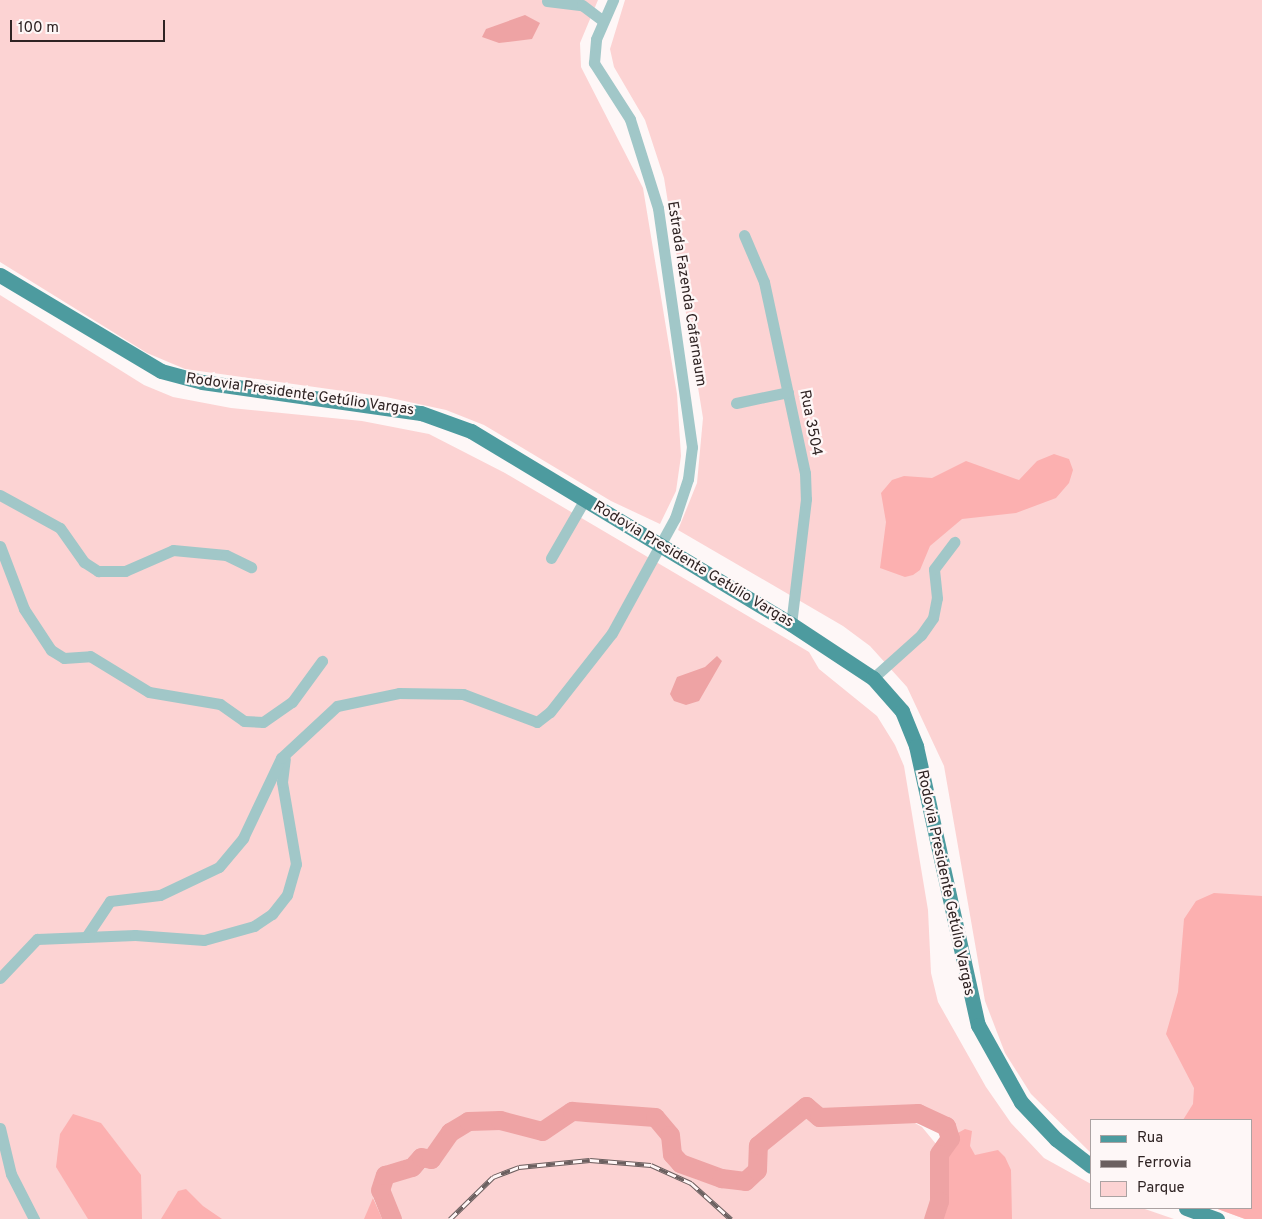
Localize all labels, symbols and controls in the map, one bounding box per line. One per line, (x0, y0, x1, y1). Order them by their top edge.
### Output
scale bar (12, 10, 168, 42)
text: 100 m (18, 19, 59, 38)
street label: Estrada Fazenda Cafarnaum (662, 200, 710, 388)
street label: Rodovia Presidente Getúlio Vargas (184, 370, 416, 420)
street label: Rua 3504 (795, 388, 825, 458)
street label: Rodovia Presidente Getúlio Vargas (589, 498, 797, 632)
street label: Rodovia Presidente Getúlio Vargas (912, 768, 978, 998)
legend (1090, 1119, 1252, 1209)
text: Rua (1137, 1129, 1163, 1148)
text: Ferrovia (1137, 1154, 1191, 1173)
text: Parque (1137, 1179, 1185, 1198)

